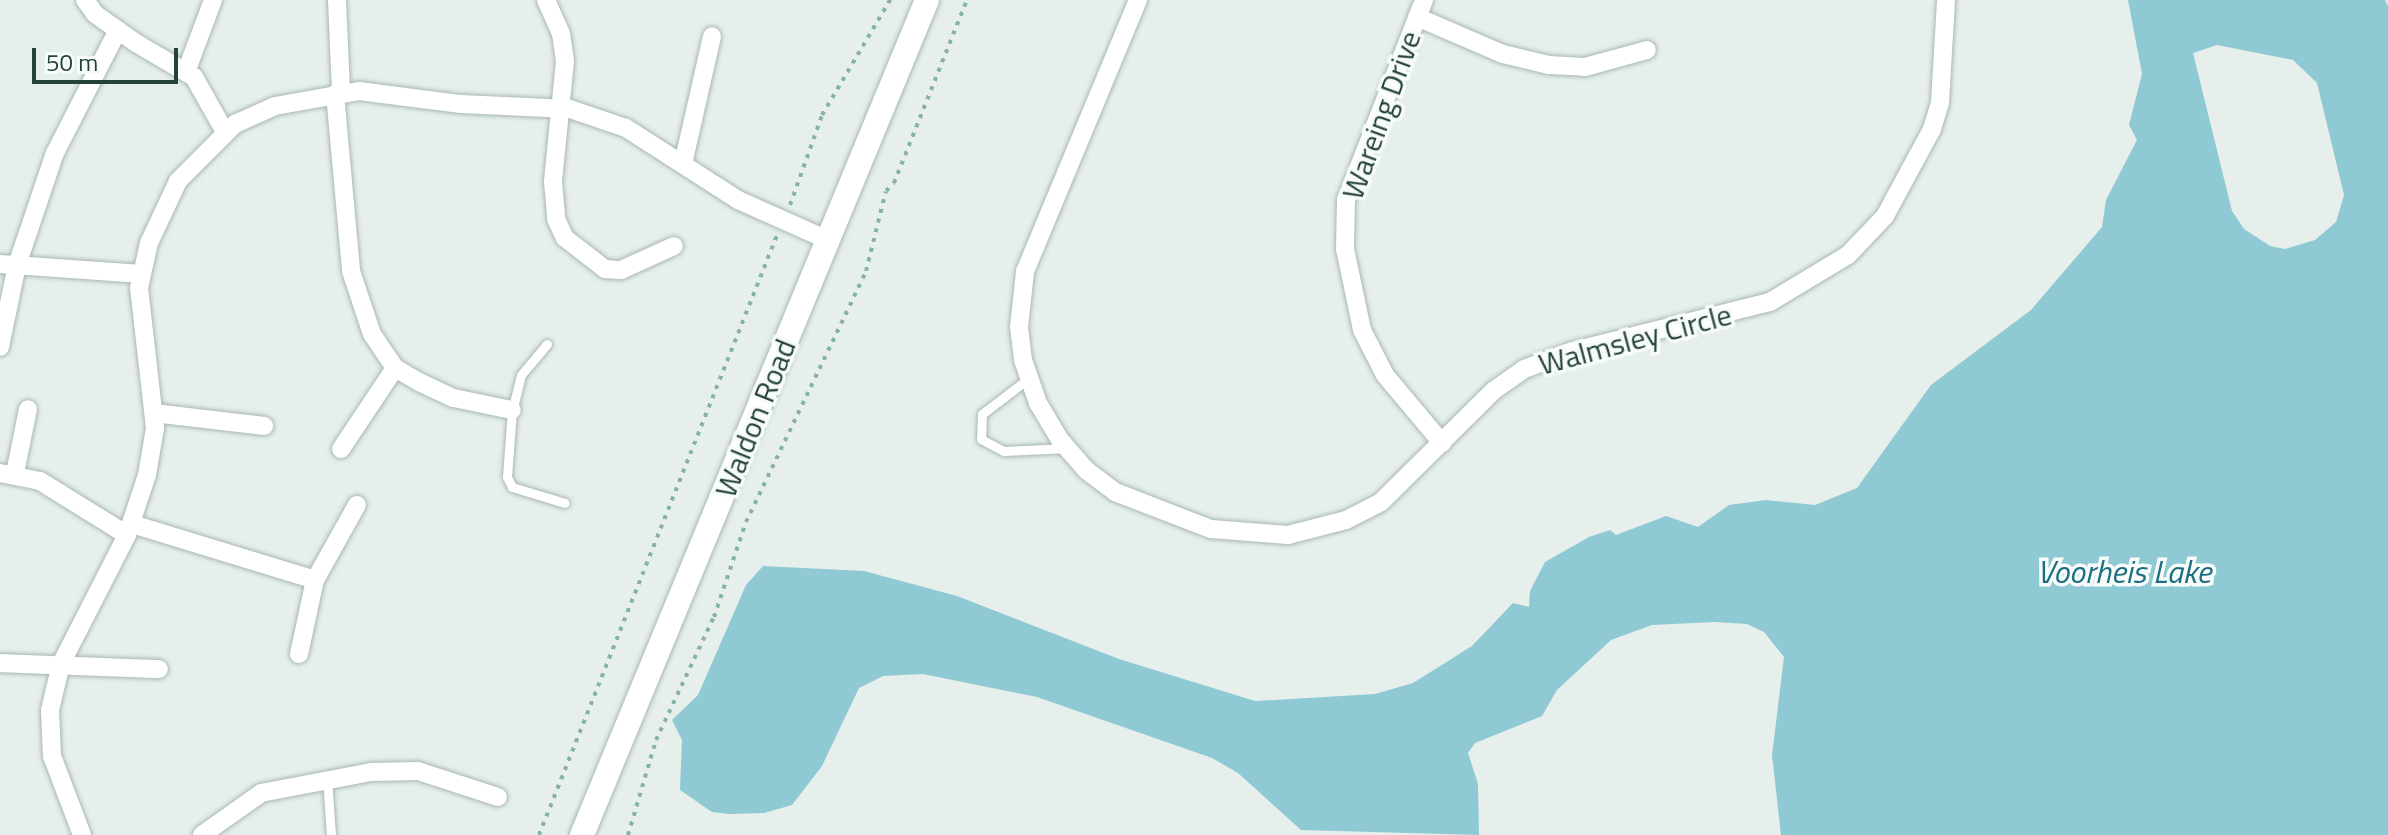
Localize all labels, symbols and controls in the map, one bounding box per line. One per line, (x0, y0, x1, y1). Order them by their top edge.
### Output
street label: Wareing Drive (1334, 26, 1428, 204)
scale bar (36, 32, 182, 82)
text: 50 m (46, 44, 98, 80)
street label: Walmsley Circle (1535, 296, 1735, 382)
street label: Waldon Road (707, 334, 803, 502)
water label: Voorheis Lake (2037, 552, 2211, 590)

